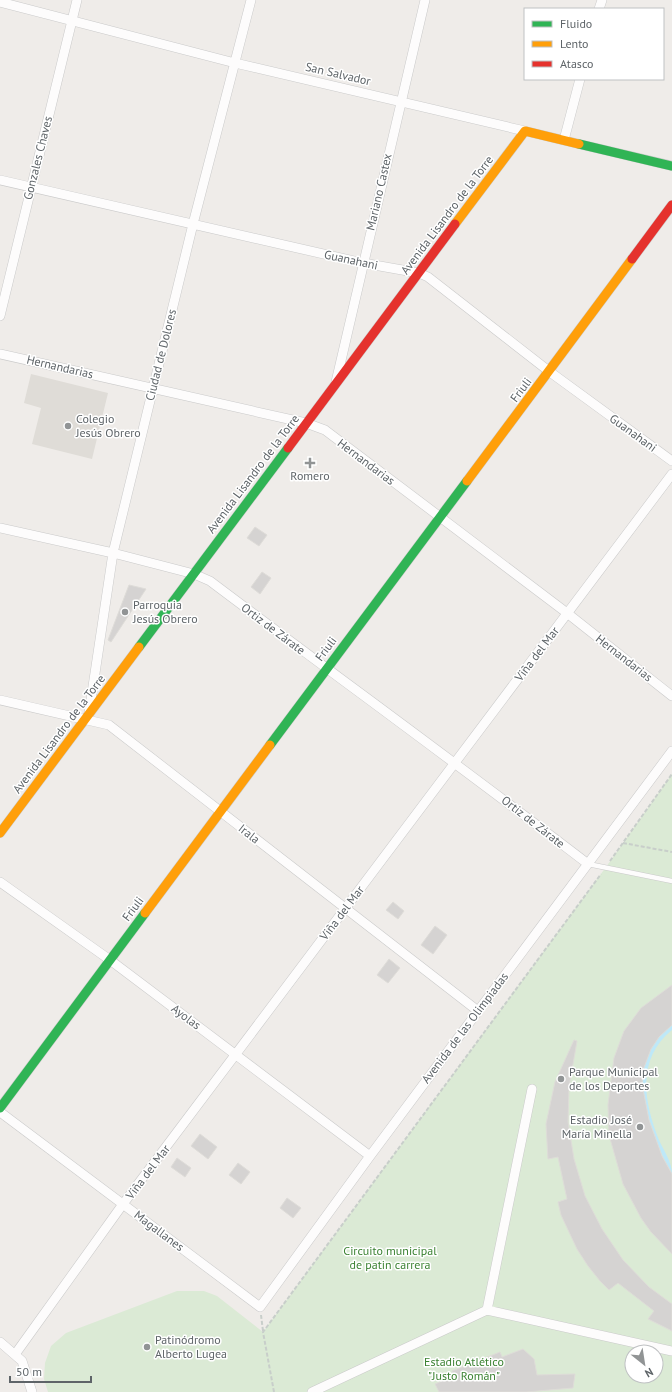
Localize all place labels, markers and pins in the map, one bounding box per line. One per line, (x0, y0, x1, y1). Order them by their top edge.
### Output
place label: Colegio Jesús Obrero (75, 411, 141, 440)
marker: Colegio Jesús Obrero (63, 421, 73, 431)
marker: Romero (305, 458, 315, 468)
place label: Romero (290, 468, 330, 483)
place label: Parroquia Jesús Obrero (132, 597, 198, 626)
marker: Parroquia Jesús Obrero (120, 607, 130, 617)
place label: Parque Municipal de los Deportes (569, 1064, 658, 1093)
marker: Parque Municipal de los Deportes (556, 1074, 566, 1084)
place label: Estadio José María Minella (562, 1112, 632, 1141)
marker: Estadio José María Minella (635, 1122, 645, 1132)
place label: Patinódromo Alberto Lugea (155, 1332, 227, 1361)
marker: Patinódromo Alberto Lugea (142, 1342, 152, 1352)

